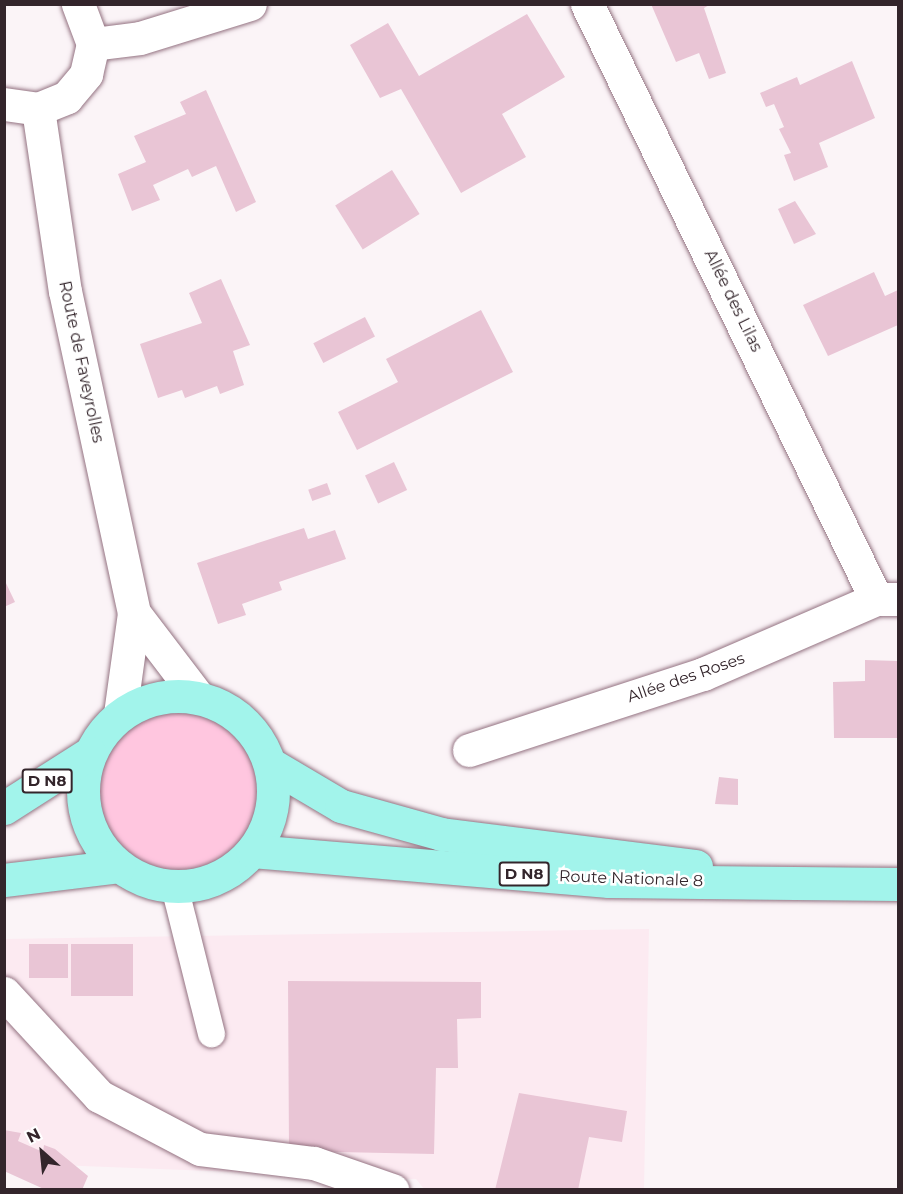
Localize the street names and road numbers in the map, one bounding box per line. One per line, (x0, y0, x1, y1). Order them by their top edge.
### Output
street label: Allée des Lilas (700, 247, 766, 355)
street label: Route de Faveyrolles (54, 279, 108, 445)
street label: Allée des Roses (625, 649, 747, 707)
road number: D N8 (22, 769, 72, 793)
road number: D N8 (498, 862, 550, 886)
street label: Route Nationale 8 (559, 867, 703, 891)

